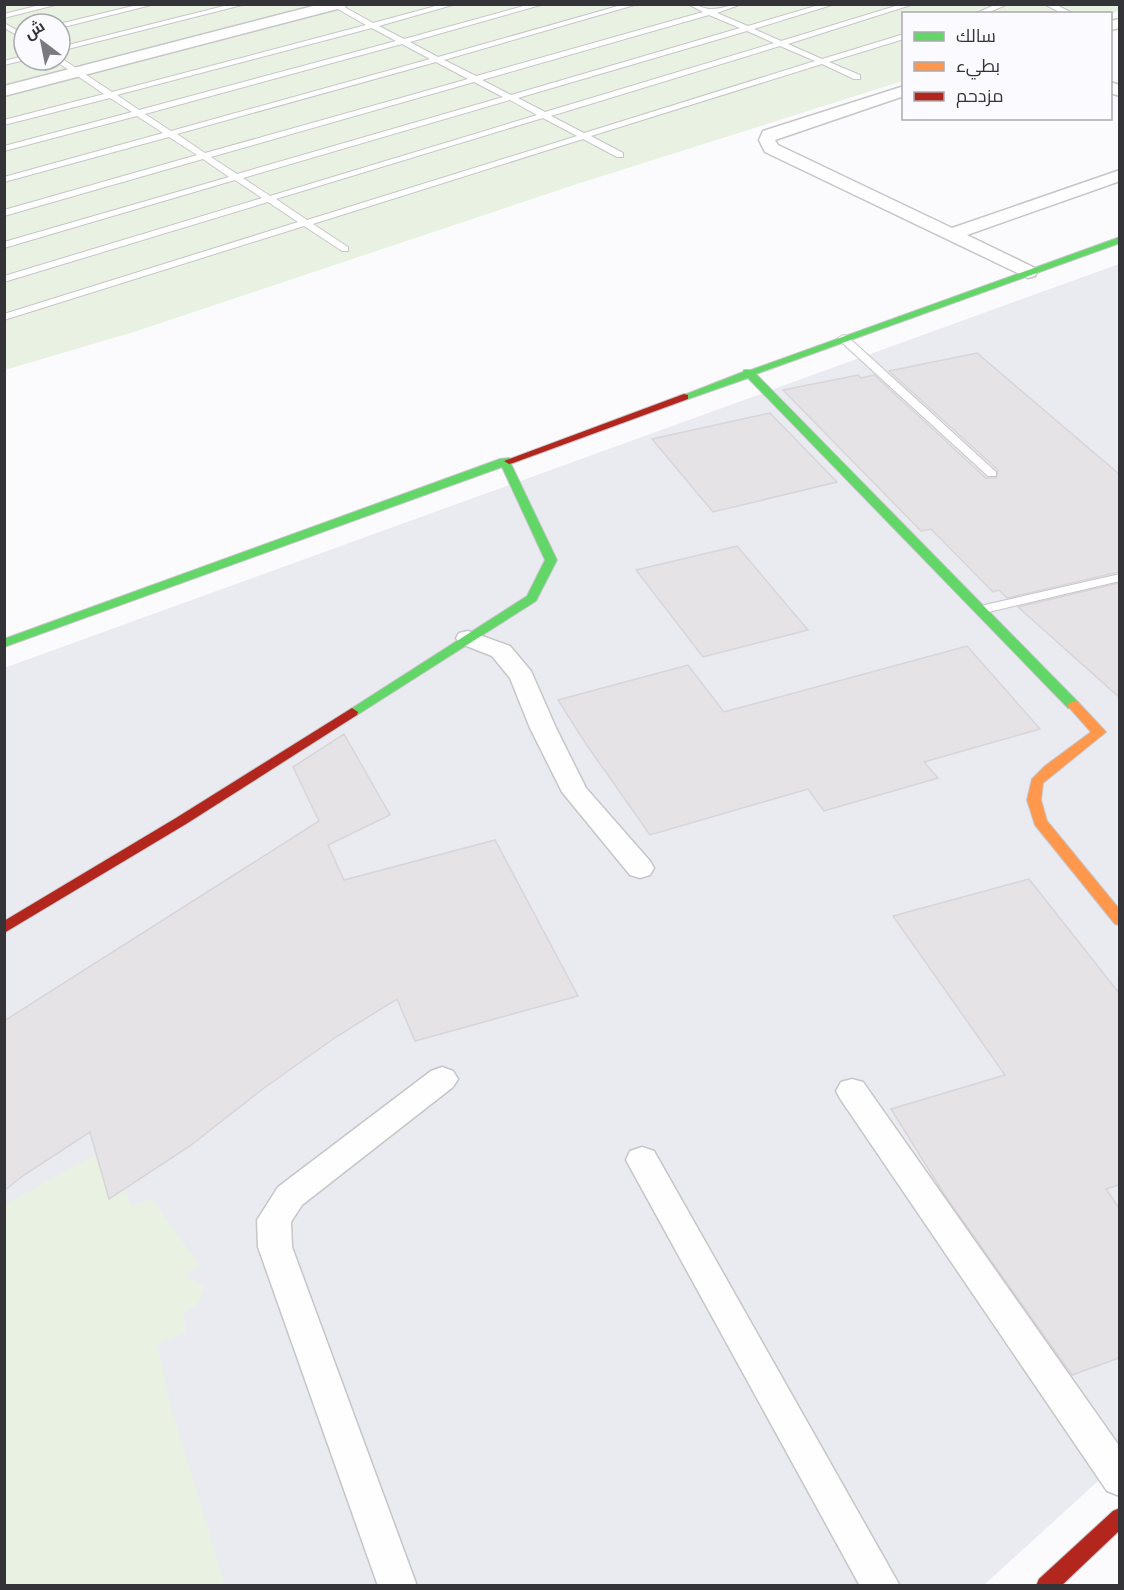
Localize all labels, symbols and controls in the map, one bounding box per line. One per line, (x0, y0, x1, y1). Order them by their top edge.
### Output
north arrow (12, 12, 72, 72)
legend (902, 12, 1112, 120)
text: ش (21, 16, 48, 43)
text: سالك (956, 25, 996, 47)
text: بطيء (956, 55, 1000, 80)
text: مزدحم (956, 85, 1004, 108)

